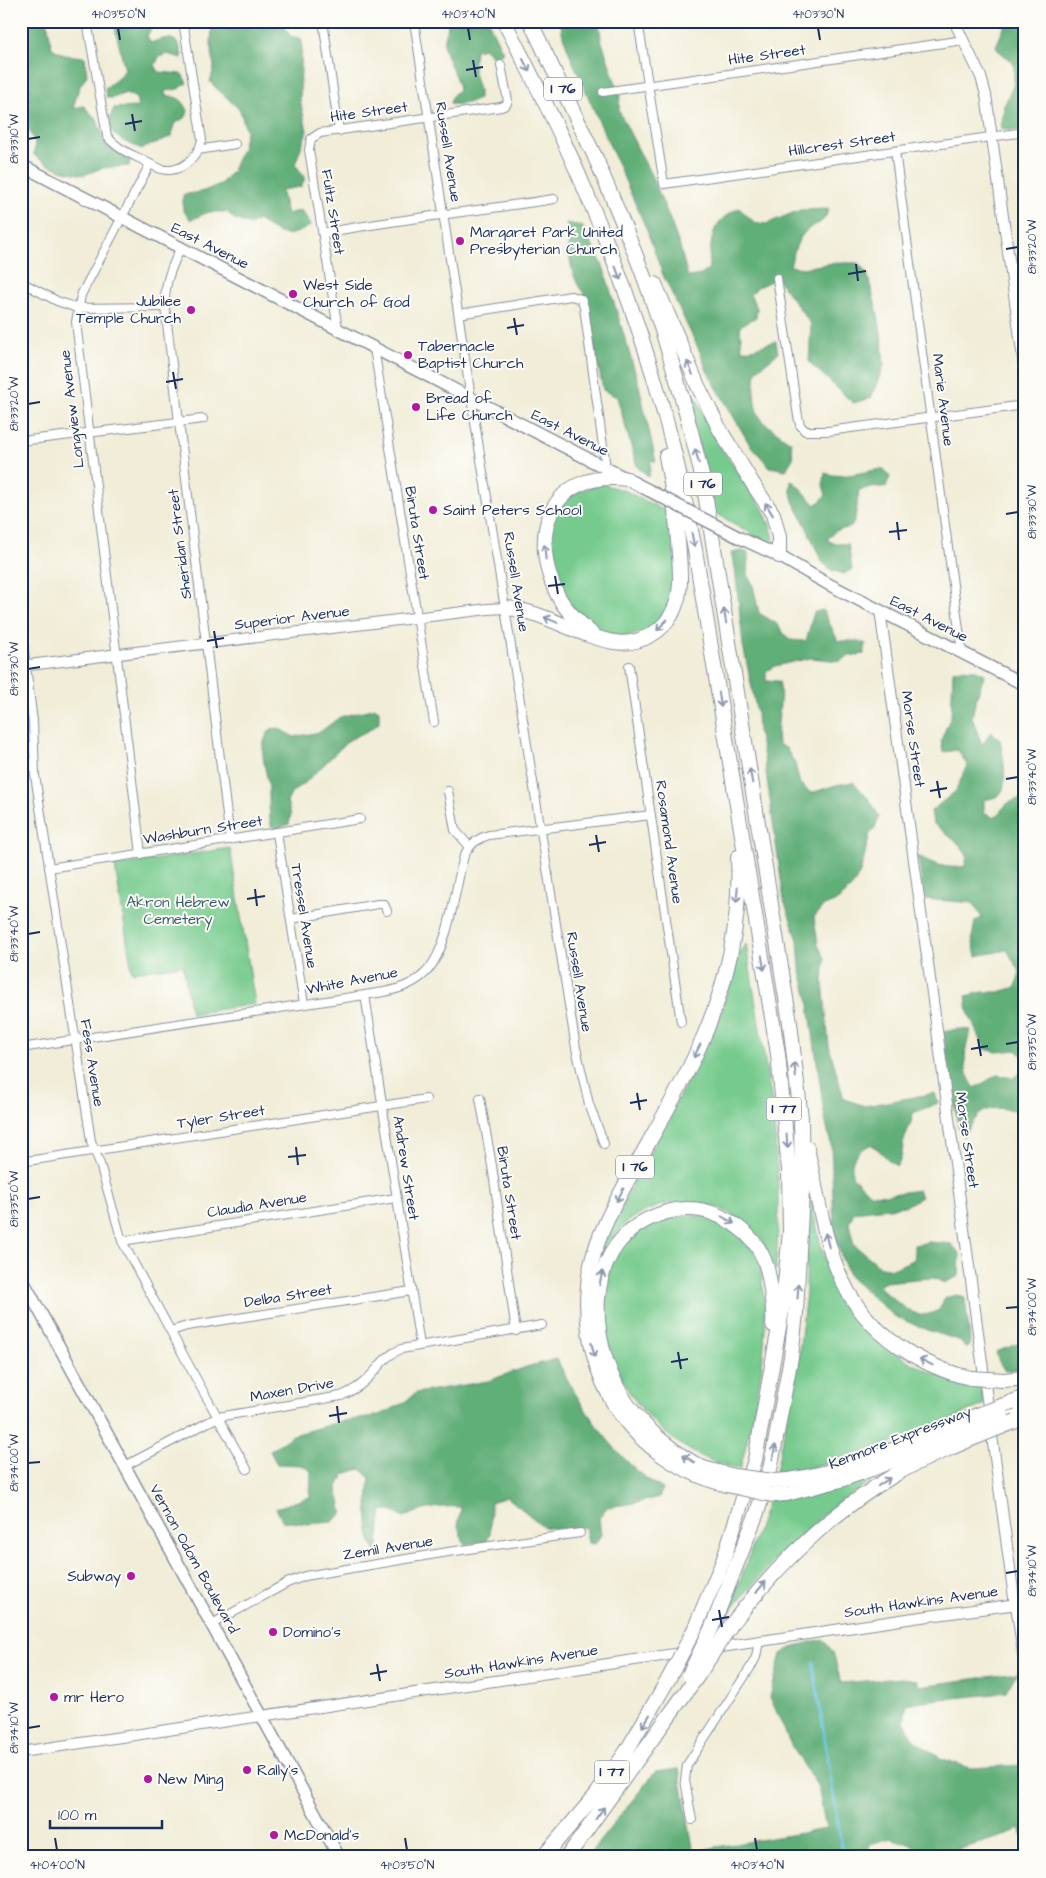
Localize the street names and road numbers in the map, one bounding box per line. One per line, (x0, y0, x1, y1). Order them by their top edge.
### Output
street label: Hite Street (727, 39, 807, 71)
road number: I 76 (544, 78, 582, 100)
street label: Hite Street (329, 96, 409, 128)
street label: Russell Avenue (430, 101, 466, 203)
street label: Hillcrest Street (787, 126, 897, 162)
street label: Fultz Street (316, 168, 350, 256)
street label: East Avenue (167, 217, 253, 275)
street label: Longview Avenue (54, 348, 91, 469)
street label: Marie Avenue (927, 352, 959, 448)
street label: East Avenue (527, 404, 613, 462)
road number: I 76 (684, 472, 722, 496)
street label: Biruta Street (399, 485, 435, 581)
street label: Sheridan Street (163, 488, 197, 600)
street label: Russell Avenue (498, 531, 534, 633)
street label: East Avenue (886, 590, 972, 648)
street label: Superior Avenue (233, 601, 351, 635)
street label: Morse Street (896, 689, 930, 789)
street label: Rosamond Avenue (650, 779, 688, 905)
street label: Washburn Street (142, 810, 264, 850)
street label: Tressel Avenue (285, 862, 323, 970)
street label: Russell Avenue (561, 931, 597, 1033)
street label: White Avenue (304, 962, 400, 1000)
street label: Fess Avenue (75, 1018, 109, 1108)
street label: Morse Street (950, 1090, 984, 1190)
road number: I 77 (766, 1098, 802, 1120)
street label: Tyler Street (176, 1100, 267, 1135)
street label: Andrew Street (387, 1114, 425, 1222)
street label: Biruta Street (491, 1145, 527, 1241)
road number: I 76 (616, 1156, 654, 1178)
street label: Claudia Avenue (206, 1187, 308, 1223)
street label: Delba Street (243, 1279, 333, 1313)
street label: Maxen Drive (248, 1372, 336, 1408)
street label: Kenmore Expressway (826, 1401, 975, 1476)
street label: Vernon Odom Boulevard (144, 1481, 244, 1638)
street label: Zemil Avenue (341, 1531, 435, 1565)
street label: South Hawkins Avenue (843, 1581, 999, 1623)
street label: South Hawkins Avenue (443, 1639, 599, 1685)
road number: I 77 (594, 1760, 630, 1784)

